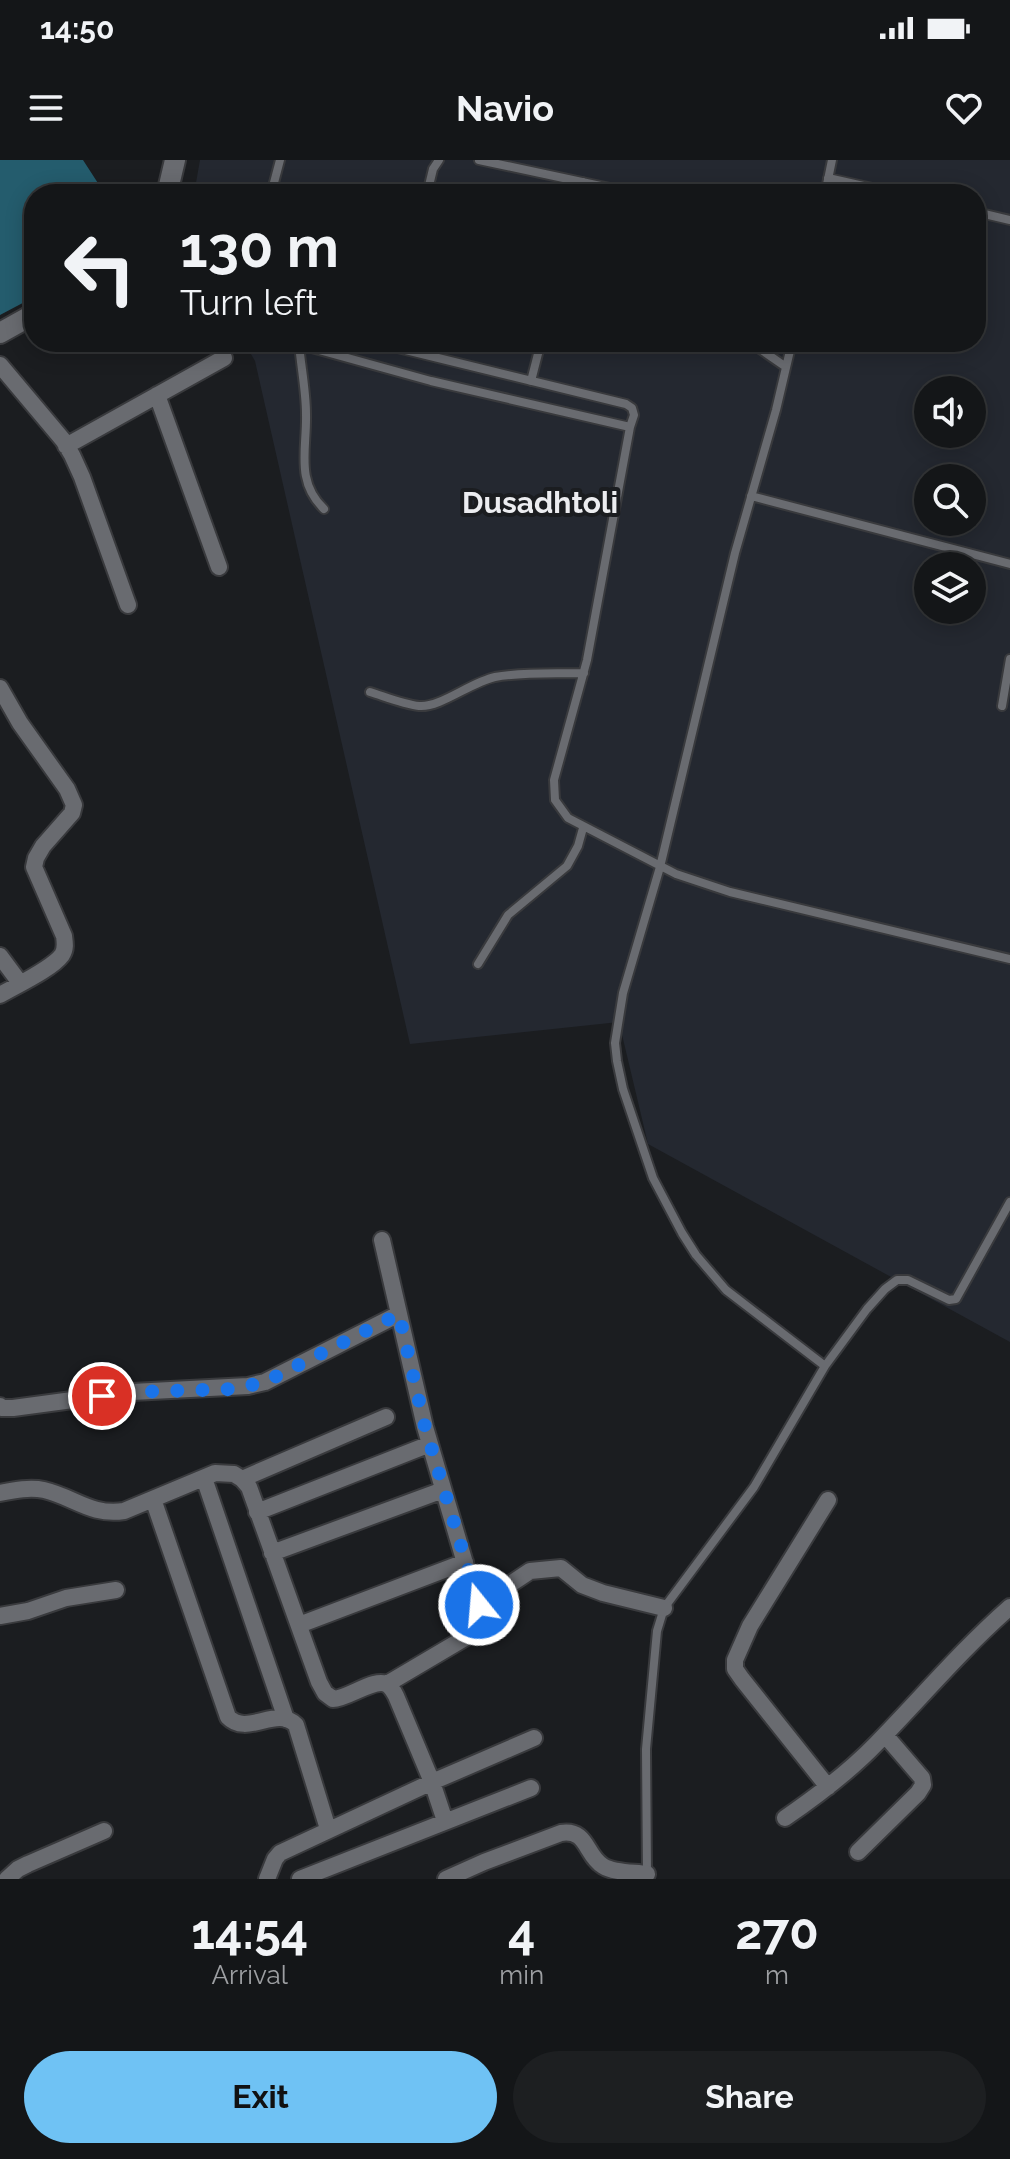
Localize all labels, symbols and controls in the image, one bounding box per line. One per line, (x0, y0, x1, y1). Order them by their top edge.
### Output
text: 14:50 (40, 11, 114, 46)
icon: menu (24, 86, 68, 130)
icon: heart (942, 86, 986, 130)
text: Navio (456, 87, 554, 129)
text: 130 m (180, 214, 339, 280)
icon: left (48, 216, 152, 320)
text: Turn left (180, 281, 318, 323)
map controls (914, 376, 986, 624)
button: sound (914, 376, 986, 448)
button: search (914, 464, 986, 536)
district label: Dusadhtoli (462, 485, 618, 520)
button: layers (914, 552, 986, 624)
pin (68, 1362, 136, 1430)
icon: arrive (80, 1374, 124, 1418)
position arrow (437, 1563, 521, 1647)
text: 14:54 (191, 1904, 308, 1960)
text: 4 (508, 1904, 535, 1960)
text: 270 (735, 1904, 819, 1960)
text: Arrival (212, 1960, 288, 1990)
text: min (499, 1960, 544, 1990)
text: m (765, 1960, 789, 1990)
button: Exit (24, 2051, 497, 2143)
button: Share (513, 2051, 986, 2143)

